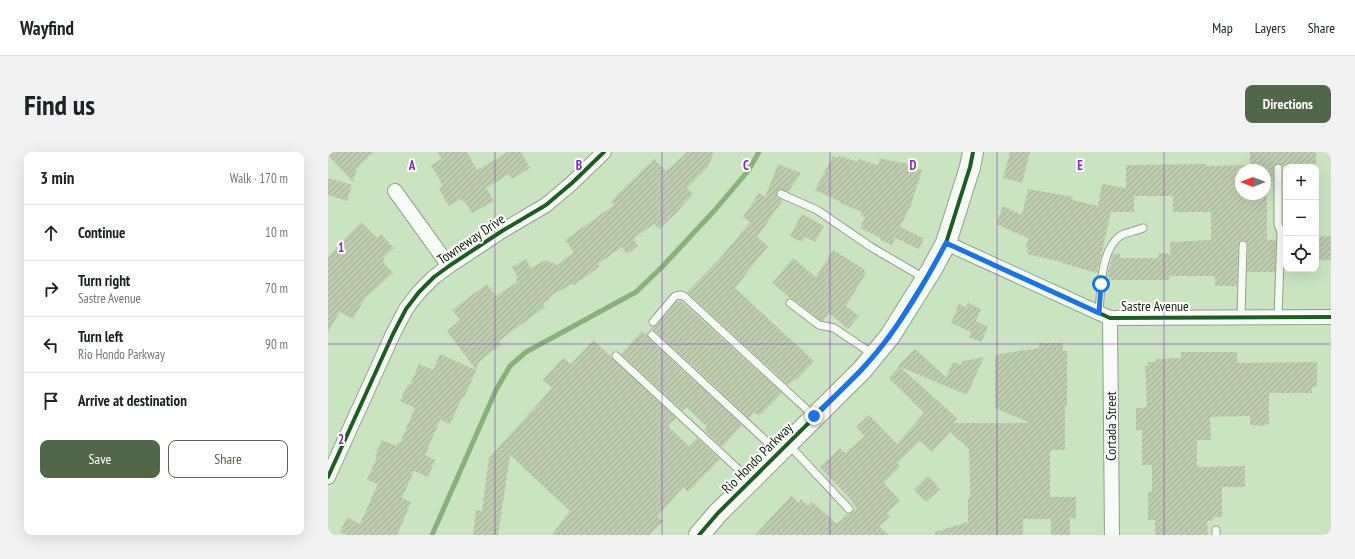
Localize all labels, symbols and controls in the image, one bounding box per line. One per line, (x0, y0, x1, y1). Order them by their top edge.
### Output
text: Wayfind (20, 16, 74, 40)
text: Map (1212, 19, 1233, 37)
text: Layers (1255, 19, 1286, 37)
text: Share (1308, 19, 1335, 37)
button: Directions (1245, 85, 1331, 123)
text: Find us (24, 86, 95, 123)
text: A (408, 157, 416, 174)
text: B (576, 157, 582, 174)
text: C (743, 157, 749, 174)
text: D (910, 157, 917, 174)
text: E (1077, 157, 1083, 174)
north arrow (1235, 164, 1271, 200)
map controls (1283, 164, 1319, 272)
button: + (1283, 164, 1319, 200)
text: 3 min (40, 167, 74, 189)
text: Walk · 170 m (230, 170, 288, 187)
button: − (1283, 200, 1319, 236)
street label: Towneway Drive (434, 210, 509, 268)
icon: ahead (40, 222, 62, 244)
text: Continue (78, 223, 125, 242)
text: 10 m (265, 224, 288, 241)
button: locate (1283, 236, 1319, 272)
text: 1 (338, 239, 344, 256)
text: Turn right (78, 271, 130, 290)
route start (1092, 275, 1110, 293)
icon: right (40, 278, 62, 300)
text: 70 m (265, 280, 288, 297)
text: Sastre Avenue (78, 290, 141, 307)
street label: Sastre Avenue (1121, 297, 1189, 315)
text: Turn left (78, 327, 123, 346)
icon: left (40, 334, 62, 356)
text: 90 m (265, 336, 288, 353)
text: Rio Hondo Parkway (78, 346, 165, 363)
icon: arrive (40, 390, 62, 412)
text: Arrive at destination (78, 391, 187, 410)
street label: Cortada Street (1102, 391, 1120, 461)
route end (805, 407, 823, 425)
street label: Rio Hondo Parkway (718, 418, 797, 497)
text: 2 (338, 431, 344, 448)
button: Save (40, 440, 160, 478)
button: Share (168, 440, 288, 478)

